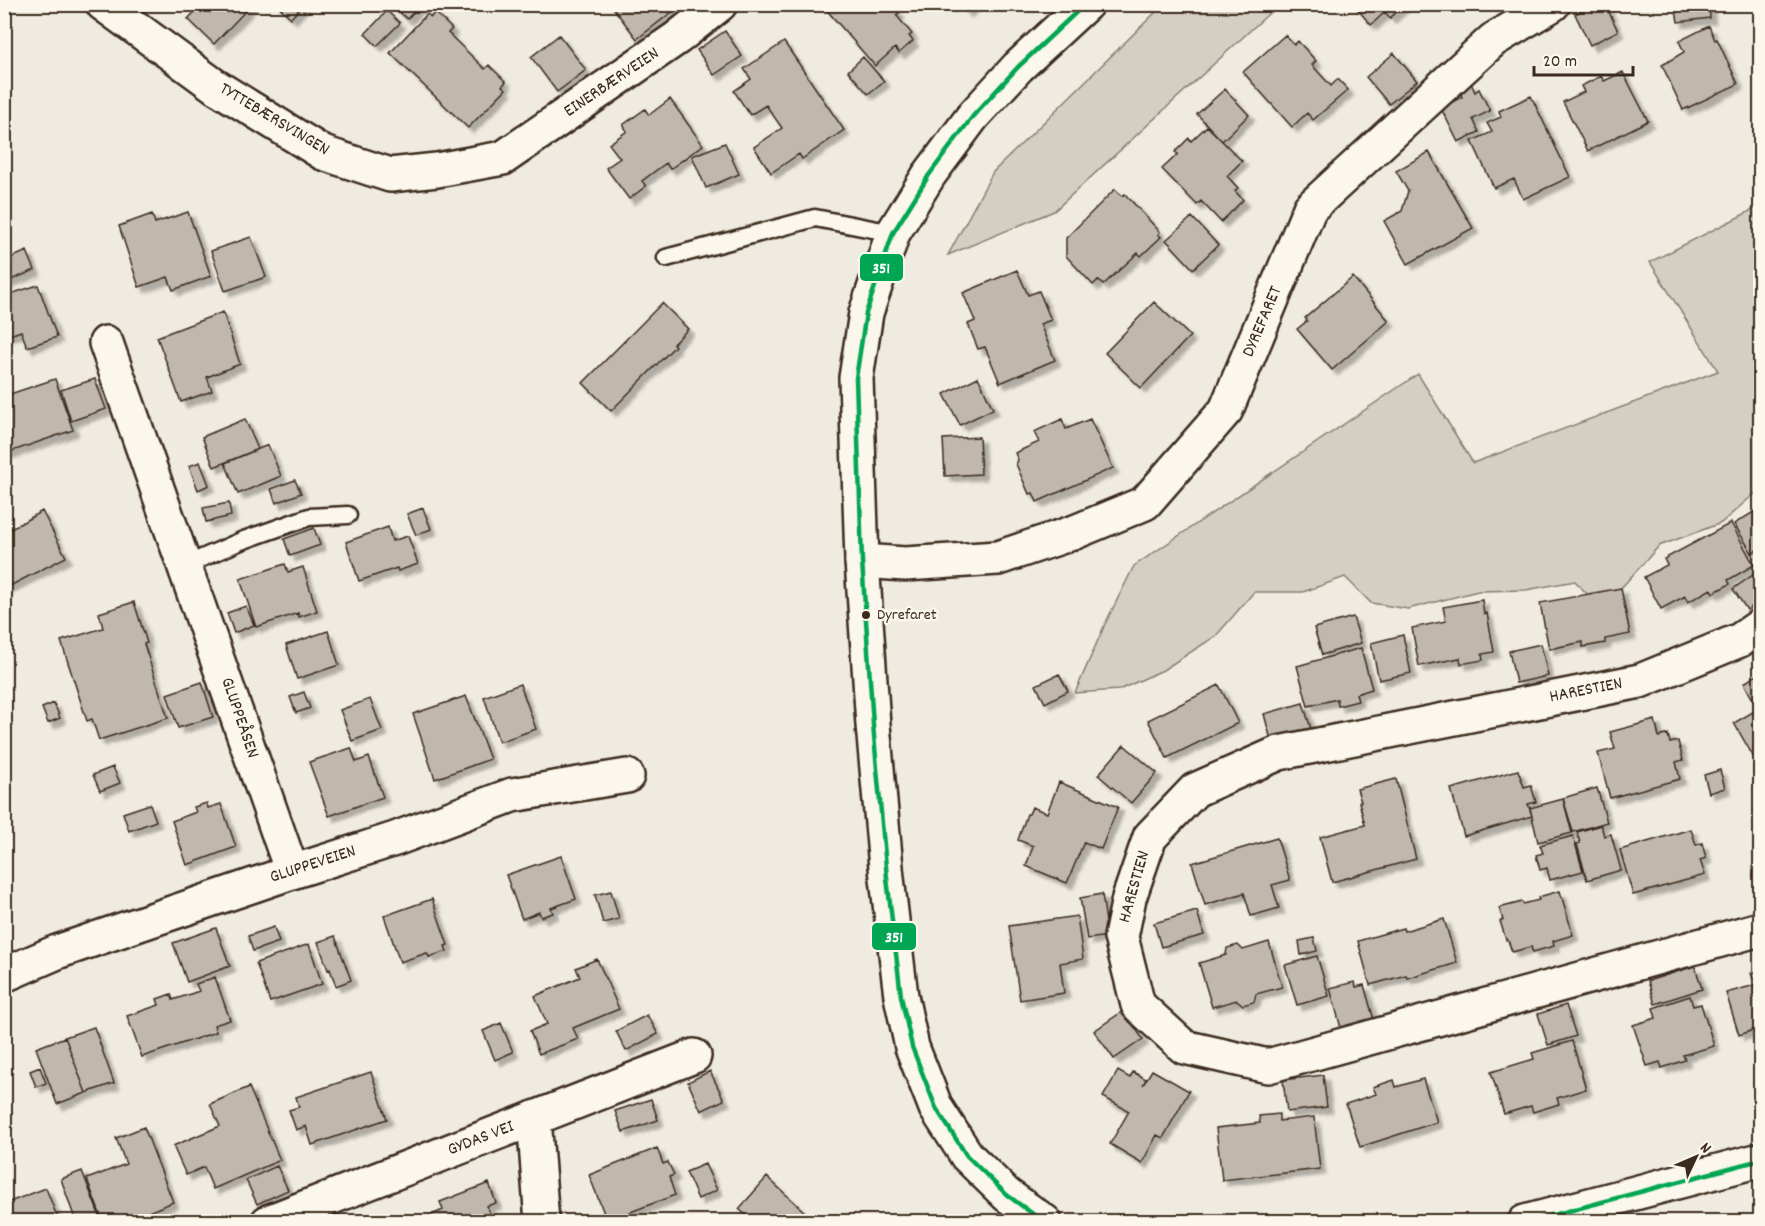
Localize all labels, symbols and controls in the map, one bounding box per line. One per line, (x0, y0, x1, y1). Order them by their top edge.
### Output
scale bar (1534, 39, 1633, 77)
street label: EINERBÆRVEIEN (559, 42, 665, 124)
text: 20 m (1543, 50, 1577, 75)
street label: TYTTEBÆRSVINGEN (214, 77, 334, 163)
line badge: 351 (859, 253, 904, 282)
text: 351 (872, 258, 890, 281)
street label: DYREFARET (1237, 283, 1289, 361)
place label: Dyrefaret (877, 604, 937, 627)
marker: Dyrefaret (860, 609, 872, 621)
street label: HARESTIEN (1547, 672, 1625, 710)
street label: GLUPPEÅSEN (214, 674, 264, 762)
street label: GLUPPEVEIEN (267, 839, 359, 891)
street label: HARESTIEN (1113, 848, 1157, 926)
line badge: 351 (871, 922, 917, 951)
text: 351 (885, 927, 903, 950)
street label: GYDAS VEI (444, 1115, 518, 1163)
north arrow (1666, 1127, 1726, 1187)
text: N (1694, 1137, 1716, 1159)

